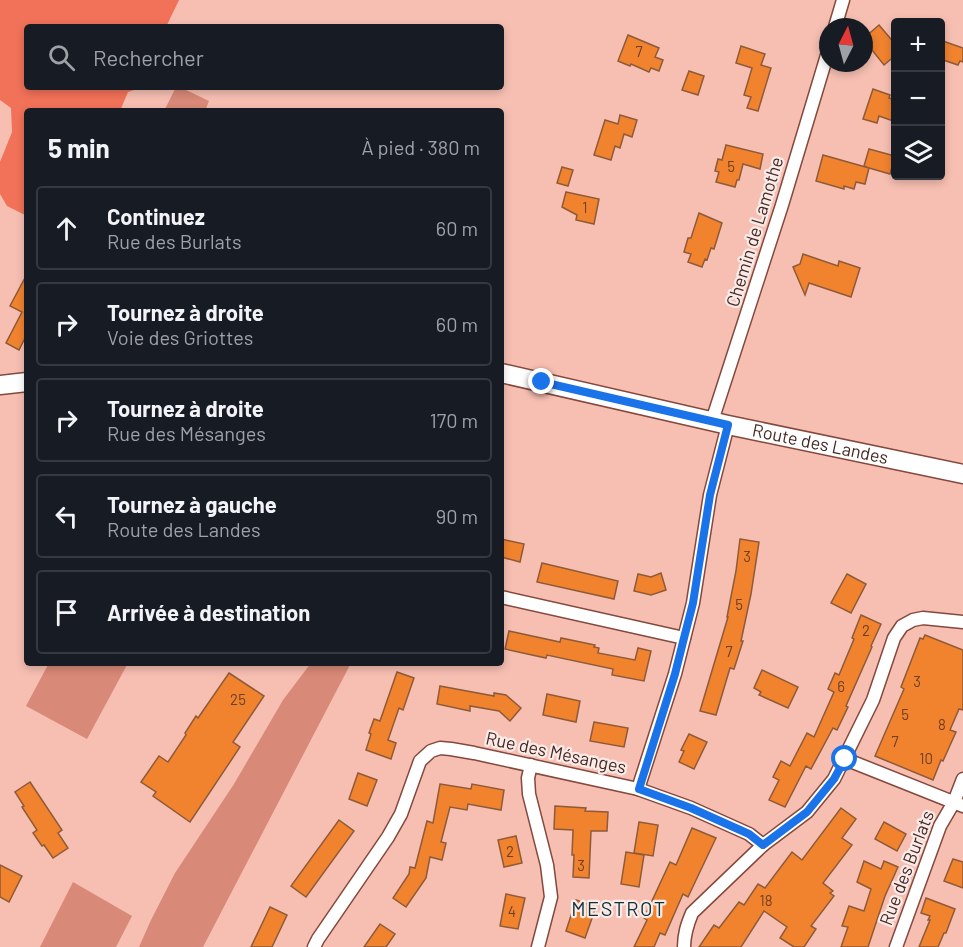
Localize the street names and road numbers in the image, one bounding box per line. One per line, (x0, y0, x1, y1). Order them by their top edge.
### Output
street label: Chemin de Lamothe (721, 154, 787, 309)
street label: Route des Landes (750, 418, 890, 468)
street label: Rue des Mésanges (484, 726, 628, 778)
street label: Rue des Burlats (874, 807, 938, 928)

